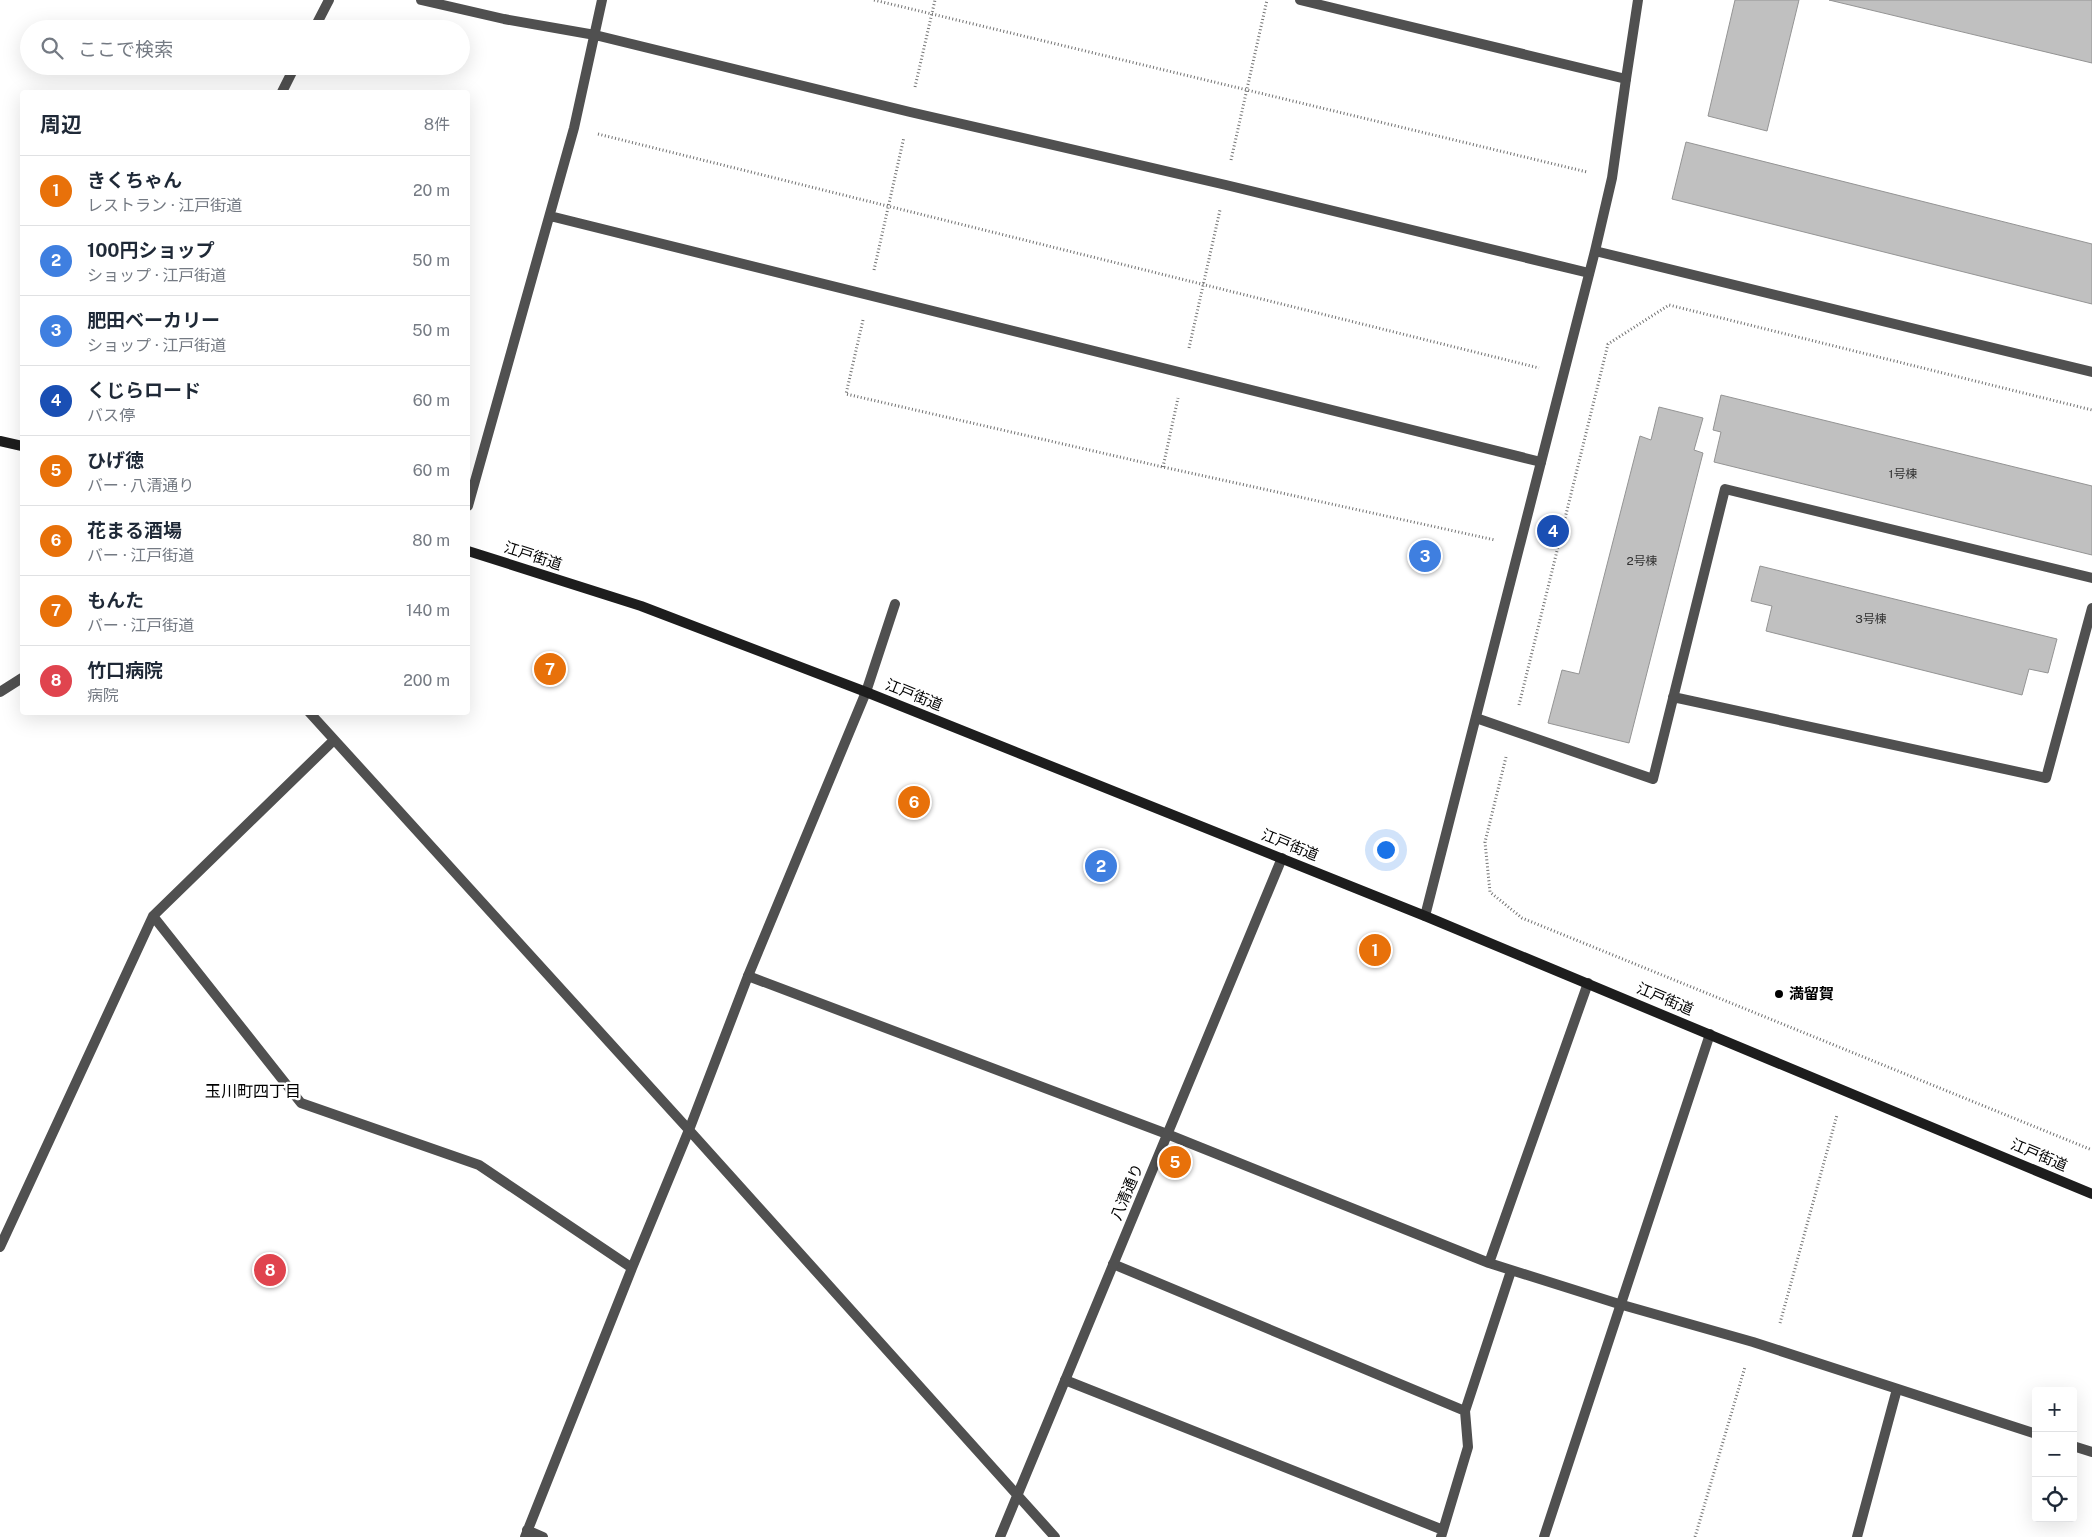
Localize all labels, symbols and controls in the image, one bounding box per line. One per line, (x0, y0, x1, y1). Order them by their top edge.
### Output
search box (20, 20, 470, 75)
icon: search (38, 34, 66, 62)
text: ここで検索 (78, 38, 173, 60)
text: 周辺 (40, 112, 82, 137)
text: 8件 (424, 115, 450, 134)
text: きくちゃん (87, 169, 182, 191)
text: 1 (53, 181, 59, 200)
text: 20 m (413, 181, 450, 200)
text: レストラン · 江戸街道 (87, 196, 242, 215)
text: 100円ショップ (87, 239, 215, 261)
text: 2 (51, 251, 61, 270)
text: 50 m (412, 251, 450, 270)
text: ショップ · 江戸街道 (87, 266, 226, 285)
text: 肥田ベーカリー (87, 309, 220, 331)
text: 3 (51, 321, 61, 340)
text: 50 m (412, 321, 450, 340)
text: ショップ · 江戸街道 (87, 336, 226, 355)
text: くじらロード (87, 379, 201, 401)
text: 4 (51, 391, 61, 410)
text: 60 m (413, 391, 450, 410)
text: バス停 (87, 406, 135, 425)
text: ひげ徳 (87, 449, 144, 471)
text: 5 (51, 461, 61, 480)
text: 60 m (413, 461, 450, 480)
house number: 1号棟 (1889, 467, 1917, 481)
text: バー · 八清通り (87, 476, 194, 495)
pin: 4 (1537, 512, 1569, 550)
text: 花まる酒場 (87, 519, 182, 541)
text: 6 (51, 531, 61, 550)
text: 80 m (412, 531, 450, 550)
pin: 3 (1409, 537, 1441, 575)
street label: 江戸街道 (502, 538, 564, 573)
text: バー · 江戸街道 (87, 546, 194, 565)
house number: 2号棟 (1626, 554, 1658, 568)
text: もんた (87, 589, 144, 611)
text: 7 (51, 601, 61, 620)
text: 140 m (406, 601, 450, 620)
house number: 3号棟 (1855, 612, 1887, 626)
text: バー · 江戸街道 (87, 616, 194, 635)
pin: 7 (534, 650, 566, 688)
text: 竹口病院 (87, 659, 163, 681)
text: 8 (51, 671, 61, 690)
text: 200 m (403, 671, 450, 690)
street label: 江戸街道 (883, 675, 945, 714)
text: 病院 (87, 686, 119, 705)
pin: 6 (898, 783, 930, 821)
street label: 江戸街道 (1259, 825, 1321, 864)
your location (1373, 837, 1399, 863)
pin: 2 (1085, 847, 1117, 885)
pin: 1 (1359, 931, 1391, 969)
street label: 江戸街道 (1634, 979, 1696, 1018)
place label: 満留賀 (1789, 985, 1834, 1002)
marker: 満留賀 (1773, 988, 1785, 1000)
district label: 玉川町四丁目 (205, 1082, 301, 1101)
street label: 江戸街道 (2008, 1135, 2070, 1174)
pin: 5 (1159, 1143, 1191, 1181)
street label: 八清通り (1107, 1161, 1146, 1223)
pin: 8 (254, 1251, 286, 1289)
map controls (2032, 1387, 2077, 1522)
button: + (2032, 1387, 2077, 1432)
button: − (2032, 1432, 2077, 1477)
button: locate (2032, 1477, 2077, 1522)

